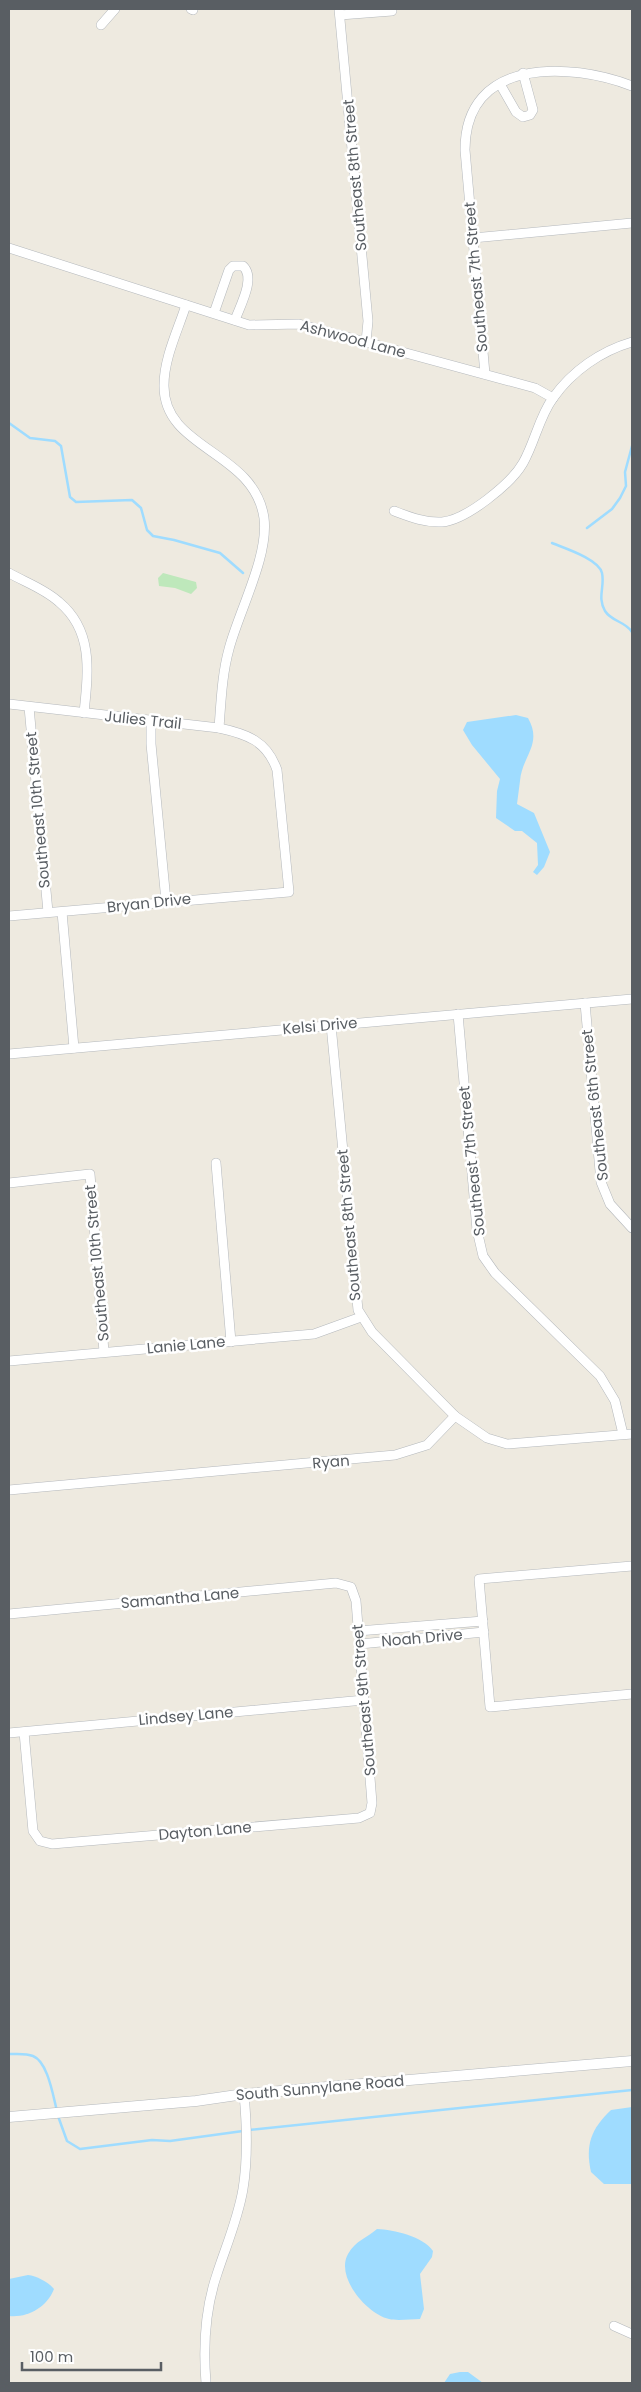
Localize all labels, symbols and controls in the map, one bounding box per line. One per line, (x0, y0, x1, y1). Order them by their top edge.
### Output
street label: Southeast 8th Street (337, 98, 372, 252)
street label: Southeast 7th Street (458, 201, 493, 353)
street label: Ashwood Lane (298, 314, 408, 363)
street label: Julies Trail (104, 705, 183, 734)
street label: Southeast 10th Street (20, 731, 55, 889)
street label: Bryan Drive (106, 888, 192, 917)
street label: Kelsi Drive (282, 1012, 358, 1039)
street label: Southeast 6th Street (576, 1028, 613, 1182)
street label: Southeast 7th Street (453, 1085, 490, 1237)
street label: Southeast 8th Street (331, 1148, 366, 1302)
street label: Southeast 10th Street (79, 1184, 114, 1342)
street label: Lanie Lane (146, 1331, 226, 1358)
street label: Ryan (311, 1449, 350, 1474)
street label: Samantha Lane (120, 1582, 240, 1613)
street label: Southeast 9th Street (346, 1623, 381, 1777)
street label: Noah Drive (380, 1623, 463, 1652)
street label: Lindsey Lane (138, 1701, 234, 1730)
street label: Dayton Lane (158, 1816, 252, 1845)
street label: South Sunnylane Road (235, 2070, 405, 2105)
scale bar (22, 2340, 161, 2372)
text: 100 m (30, 2346, 73, 2367)

